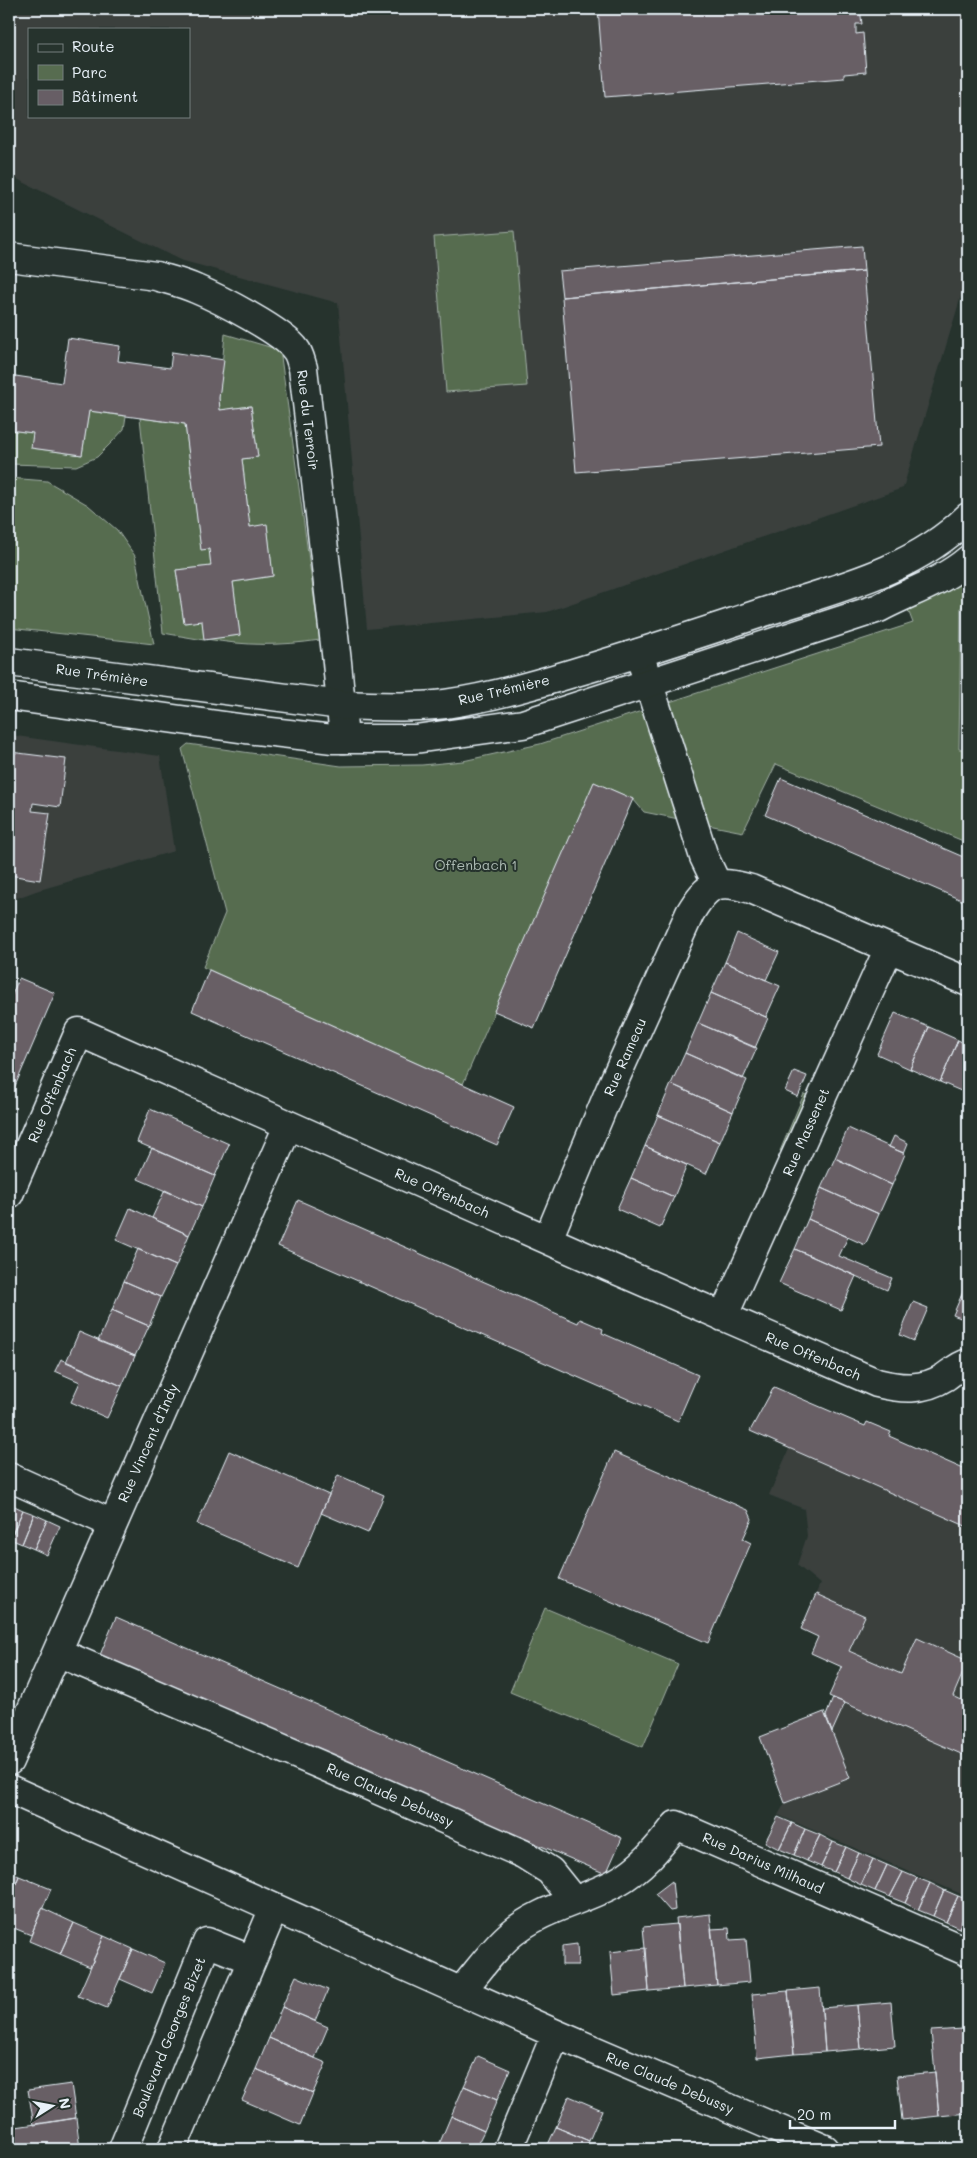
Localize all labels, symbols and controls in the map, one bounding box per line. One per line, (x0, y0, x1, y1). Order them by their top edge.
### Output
legend (28, 28, 190, 118)
text: Route (72, 36, 115, 56)
text: Parc (72, 62, 107, 82)
text: Bâtiment (72, 86, 138, 106)
street label: Rue du Terroir (293, 369, 324, 471)
street label: Rue Trémière (55, 659, 149, 690)
street label: Rue Trémière (456, 670, 551, 709)
park label: Offenbach 1 (435, 855, 517, 874)
street label: Rue Rameau (599, 1015, 650, 1099)
street label: Rue Offenbach (23, 1044, 80, 1145)
street label: Rue Massenet (778, 1085, 833, 1179)
street label: Rue Offenbach (392, 1163, 493, 1222)
street label: Rue Offenbach (763, 1327, 864, 1384)
street label: Rue Vincent d'Indy (113, 1380, 182, 1505)
street label: Rue Claude Debussy (324, 1758, 457, 1831)
street label: Rue Darius Milhaud (700, 1827, 827, 1898)
street label: Boulevard Georges Bizet (128, 1954, 209, 2120)
street label: Rue Claude Debussy (603, 2047, 737, 2118)
north arrow (28, 2080, 78, 2130)
text: N (55, 2096, 76, 2110)
scale bar (790, 2098, 894, 2130)
text: 20 m (797, 2104, 831, 2124)

